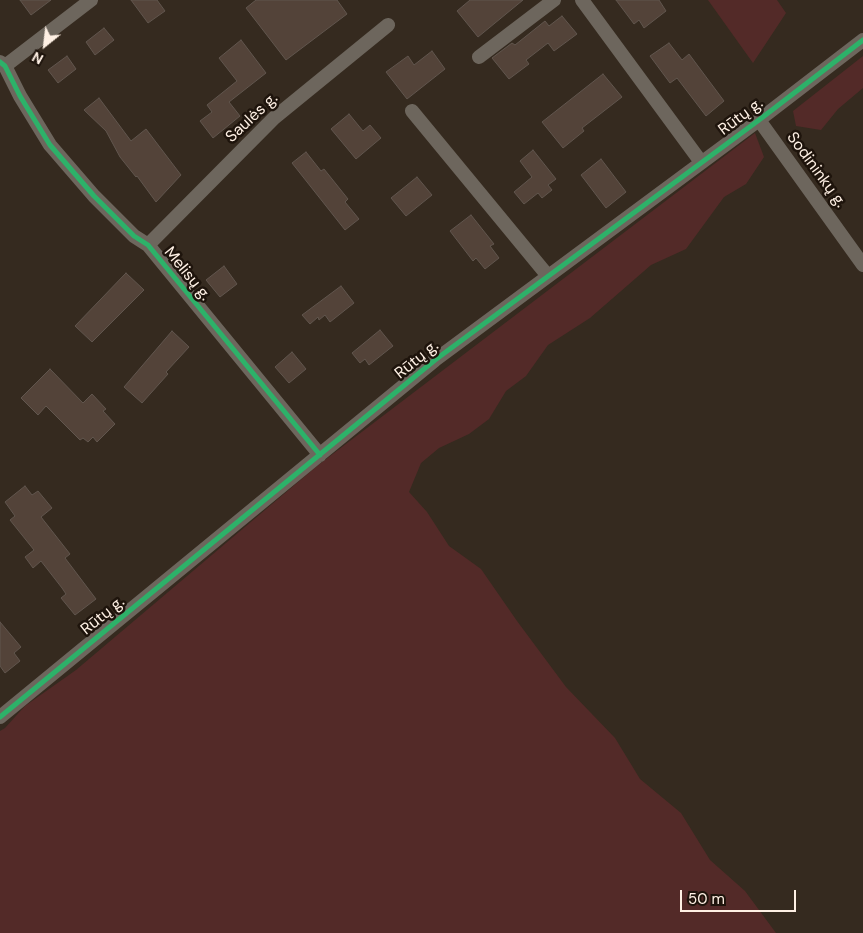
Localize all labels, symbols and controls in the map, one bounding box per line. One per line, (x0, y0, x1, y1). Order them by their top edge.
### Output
north arrow (20, 20, 70, 70)
text: N (29, 48, 47, 68)
street label: Saulės g. (222, 89, 282, 147)
street label: Rūtų g. (715, 94, 767, 140)
street label: Sodininkų g. (782, 129, 850, 211)
street label: Melisų g. (160, 243, 214, 305)
street label: Rūtų g. (391, 337, 443, 383)
street label: Rūtų g. (77, 593, 129, 639)
scale bar (683, 880, 799, 912)
text: 50 m (688, 889, 725, 909)

